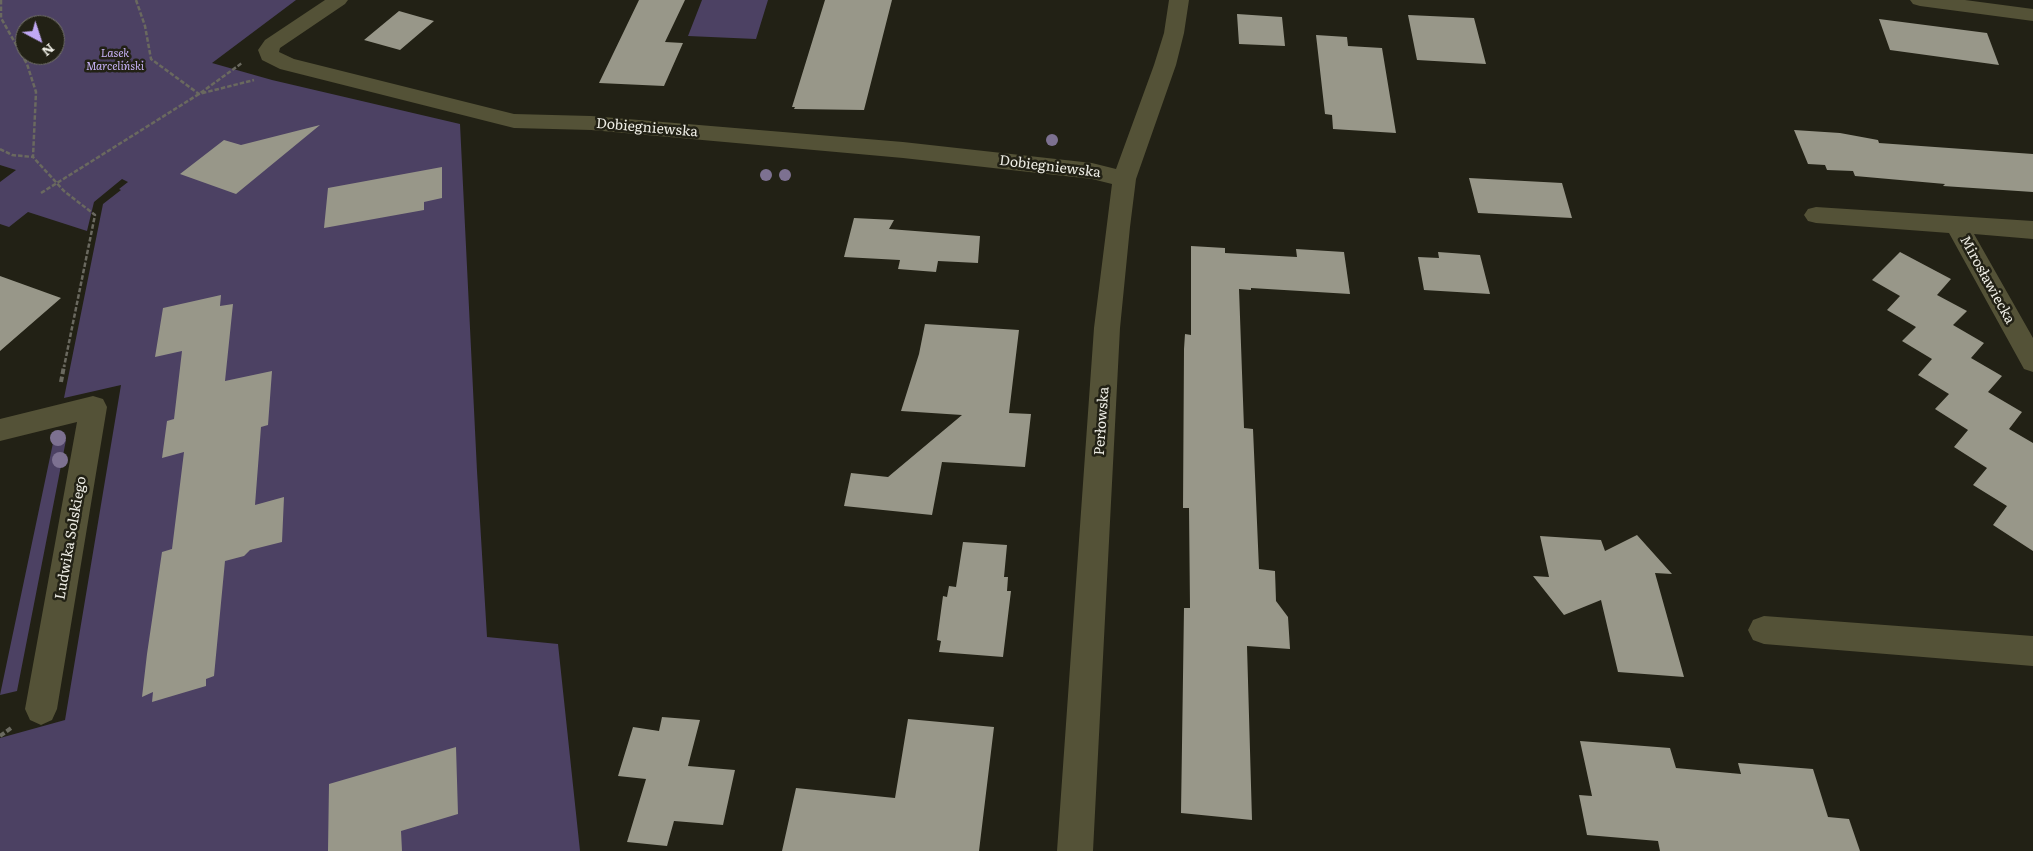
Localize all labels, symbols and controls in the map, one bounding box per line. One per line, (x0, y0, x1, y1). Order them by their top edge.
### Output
north arrow (15, 15, 65, 65)
text: N (38, 39, 60, 62)
park label: Lasek Marceliński (86, 47, 144, 73)
street label: Dobiegniewska (595, 115, 699, 141)
street label: Dobiegniewska (998, 152, 1102, 182)
street label: Mirosławiecka (1956, 233, 2018, 327)
street label: Perłowska (1091, 386, 1113, 456)
street label: Ludwika Solskiego (52, 475, 90, 601)

